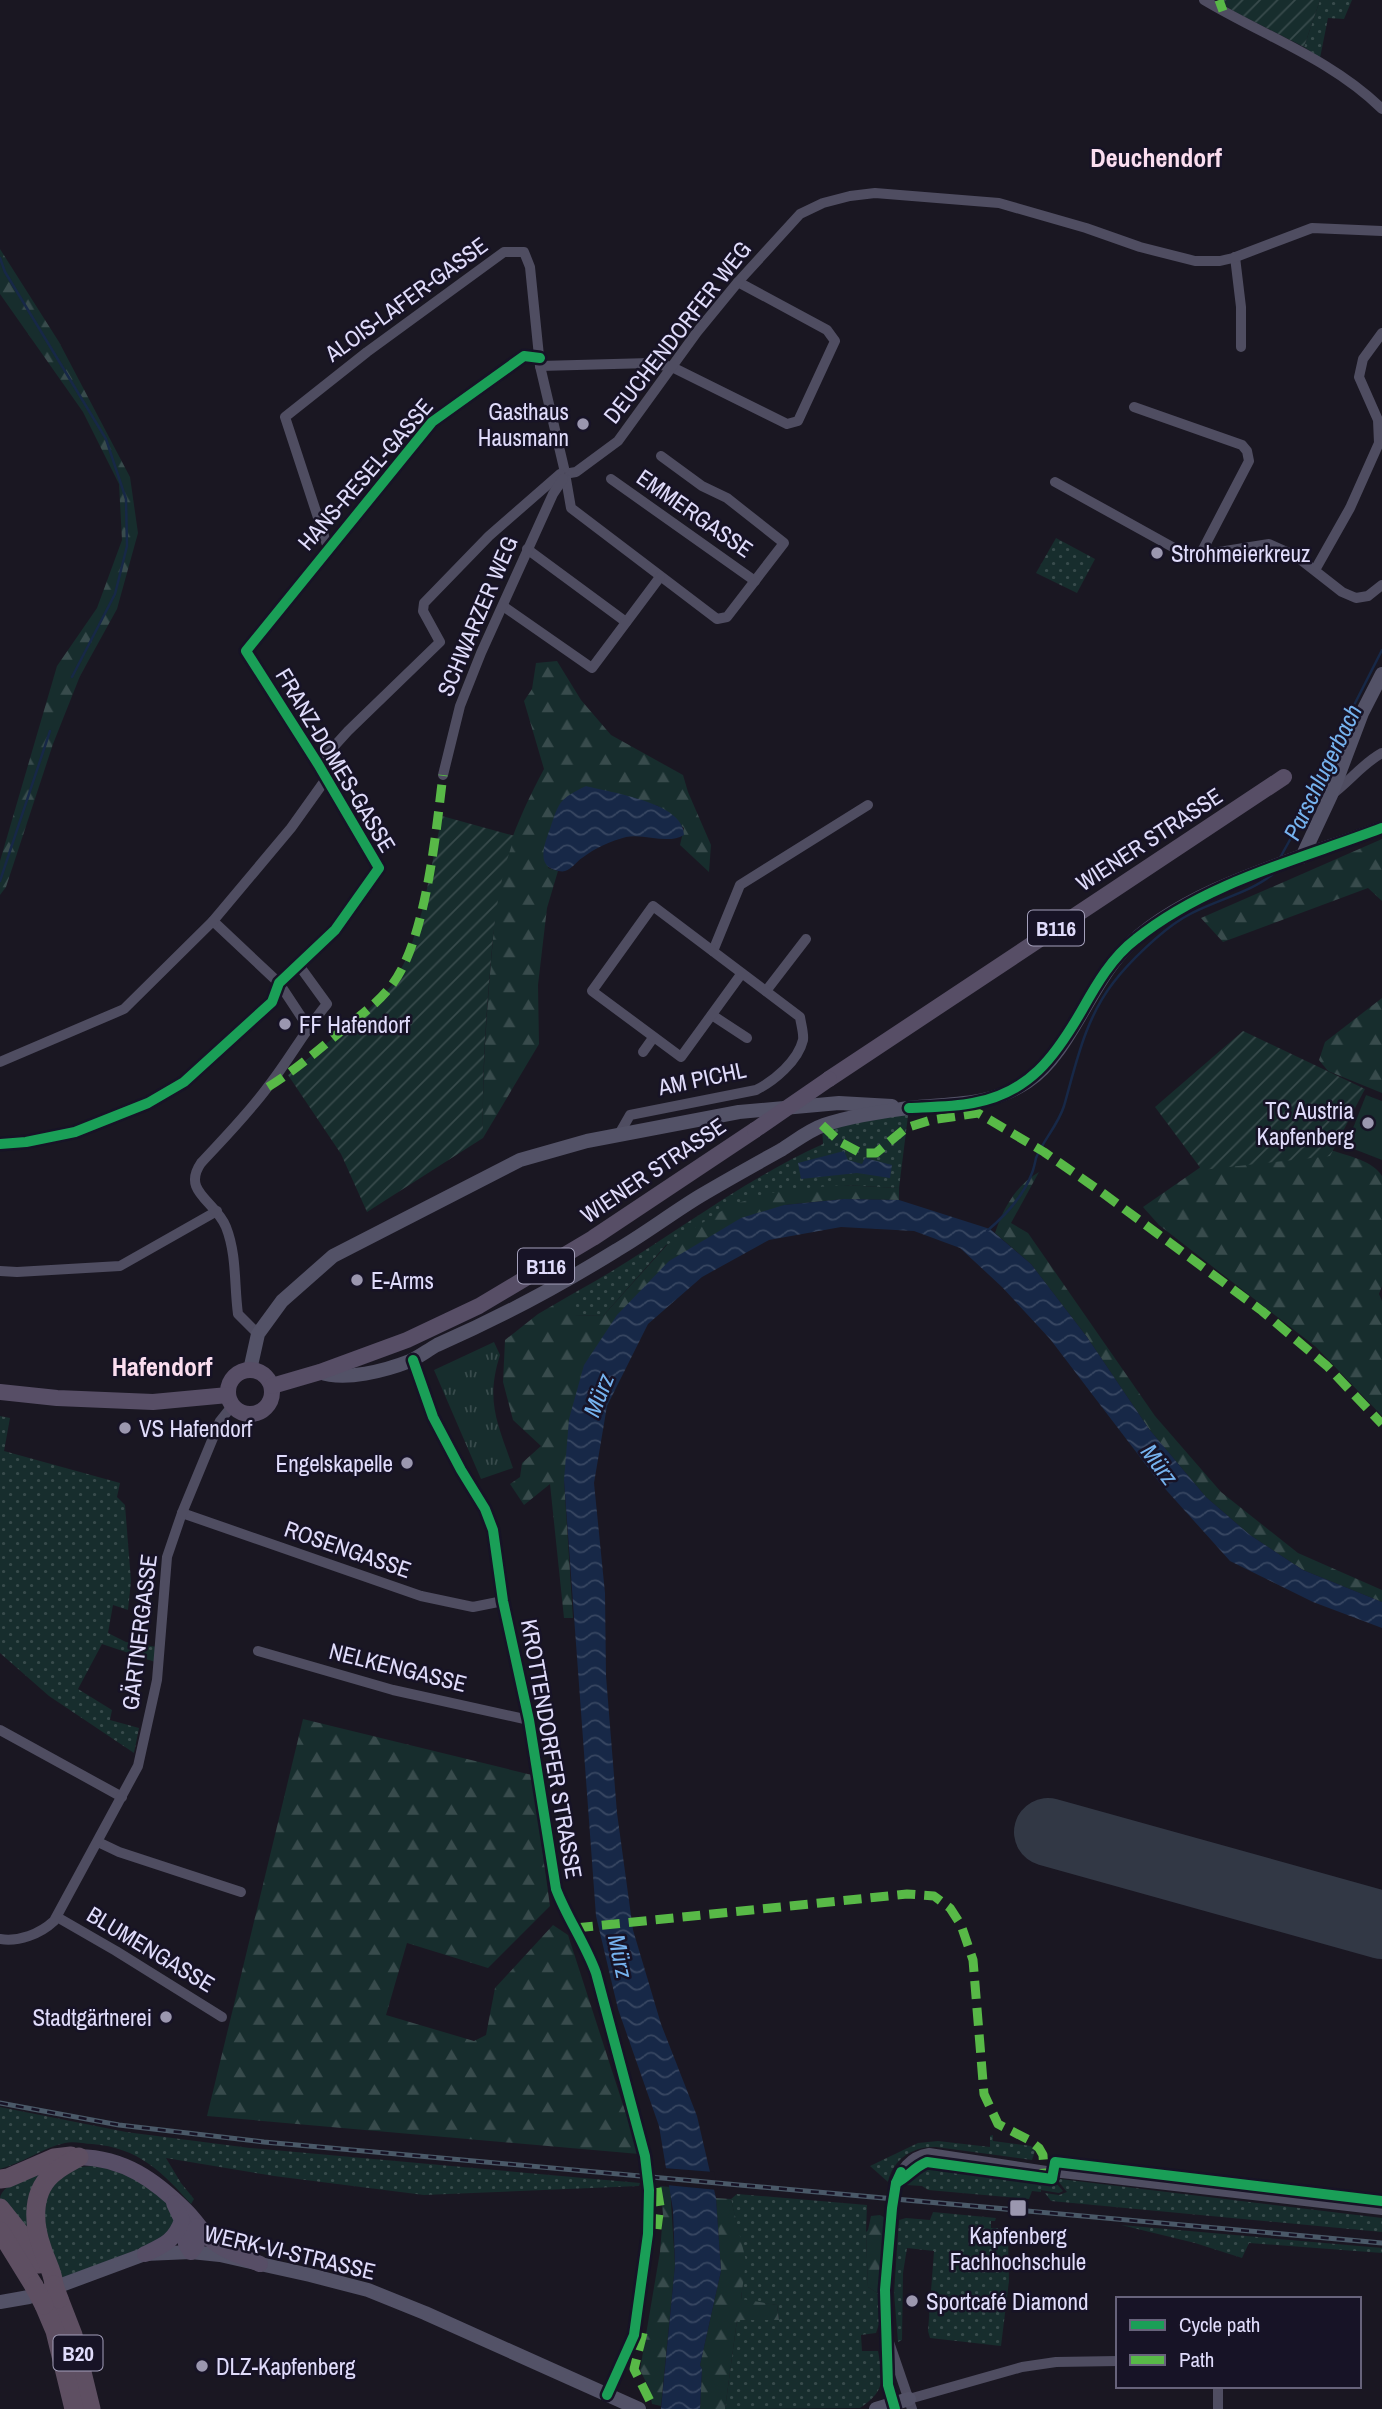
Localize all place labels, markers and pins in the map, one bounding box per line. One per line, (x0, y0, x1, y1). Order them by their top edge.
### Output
place label: Gasthaus Hausmann (478, 396, 569, 453)
marker: Gasthaus Hausmann (575, 416, 591, 432)
place label: Strohmeierkreuz (1171, 538, 1310, 569)
marker: Strohmeierkreuz (1149, 545, 1165, 561)
place label: FF Hafendorf (299, 1009, 411, 1040)
marker: FF Hafendorf (277, 1016, 293, 1032)
place label: TC Austria Kapfenberg (1256, 1095, 1355, 1152)
marker: TC Austria Kapfenberg (1360, 1115, 1376, 1131)
place label: E-Arms (371, 1265, 434, 1296)
marker: E-Arms (349, 1272, 365, 1288)
place label: VS Hafendorf (139, 1413, 253, 1444)
marker: VS Hafendorf (117, 1420, 133, 1436)
place label: Engelskapelle (276, 1448, 393, 1479)
marker: Engelskapelle (399, 1455, 415, 1471)
place label: Stadtgärtnerei (32, 2002, 152, 2033)
marker: Stadtgärtnerei (158, 2009, 174, 2025)
marker: Kapfenberg Fachhochschule (1008, 2198, 1028, 2218)
place label: Kapfenberg Fachhochschule (950, 2220, 1086, 2277)
place label: Sportcafé Diamond (926, 2286, 1089, 2317)
marker: Sportcafé Diamond (904, 2293, 920, 2309)
place label: DLZ-Kapfenberg (216, 2351, 356, 2382)
marker: DLZ-Kapfenberg (194, 2358, 210, 2374)

